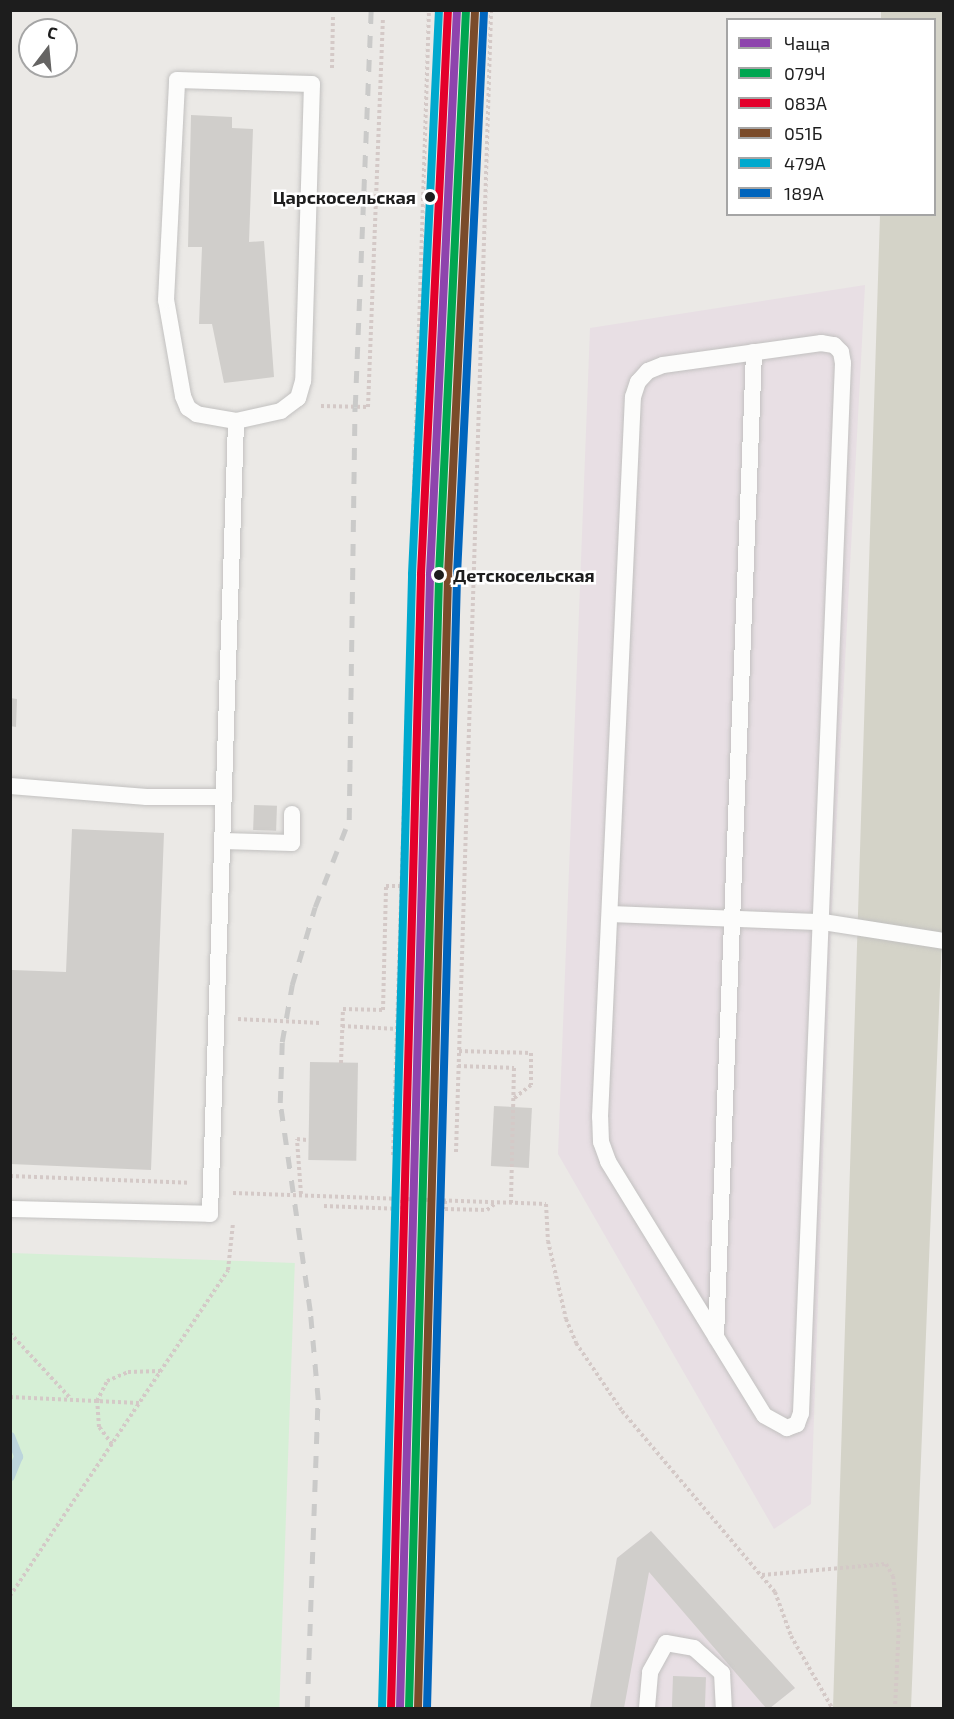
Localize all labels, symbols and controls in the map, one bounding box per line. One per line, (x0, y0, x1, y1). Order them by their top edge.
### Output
north arrow (18, 18, 78, 78)
legend (726, 18, 936, 216)
text: С (45, 22, 60, 43)
text: Чаща (784, 32, 830, 54)
text: 079Ч (784, 62, 826, 84)
text: 083А (784, 92, 827, 114)
text: 051Б (784, 122, 822, 144)
text: 479А (784, 152, 826, 174)
text: 189А (784, 182, 824, 204)
place label: Царскосельская (273, 186, 416, 208)
marker: Царскосельская (421, 188, 439, 206)
place label: Детскосельская (453, 564, 595, 586)
marker: Детскосельская (430, 566, 448, 584)

